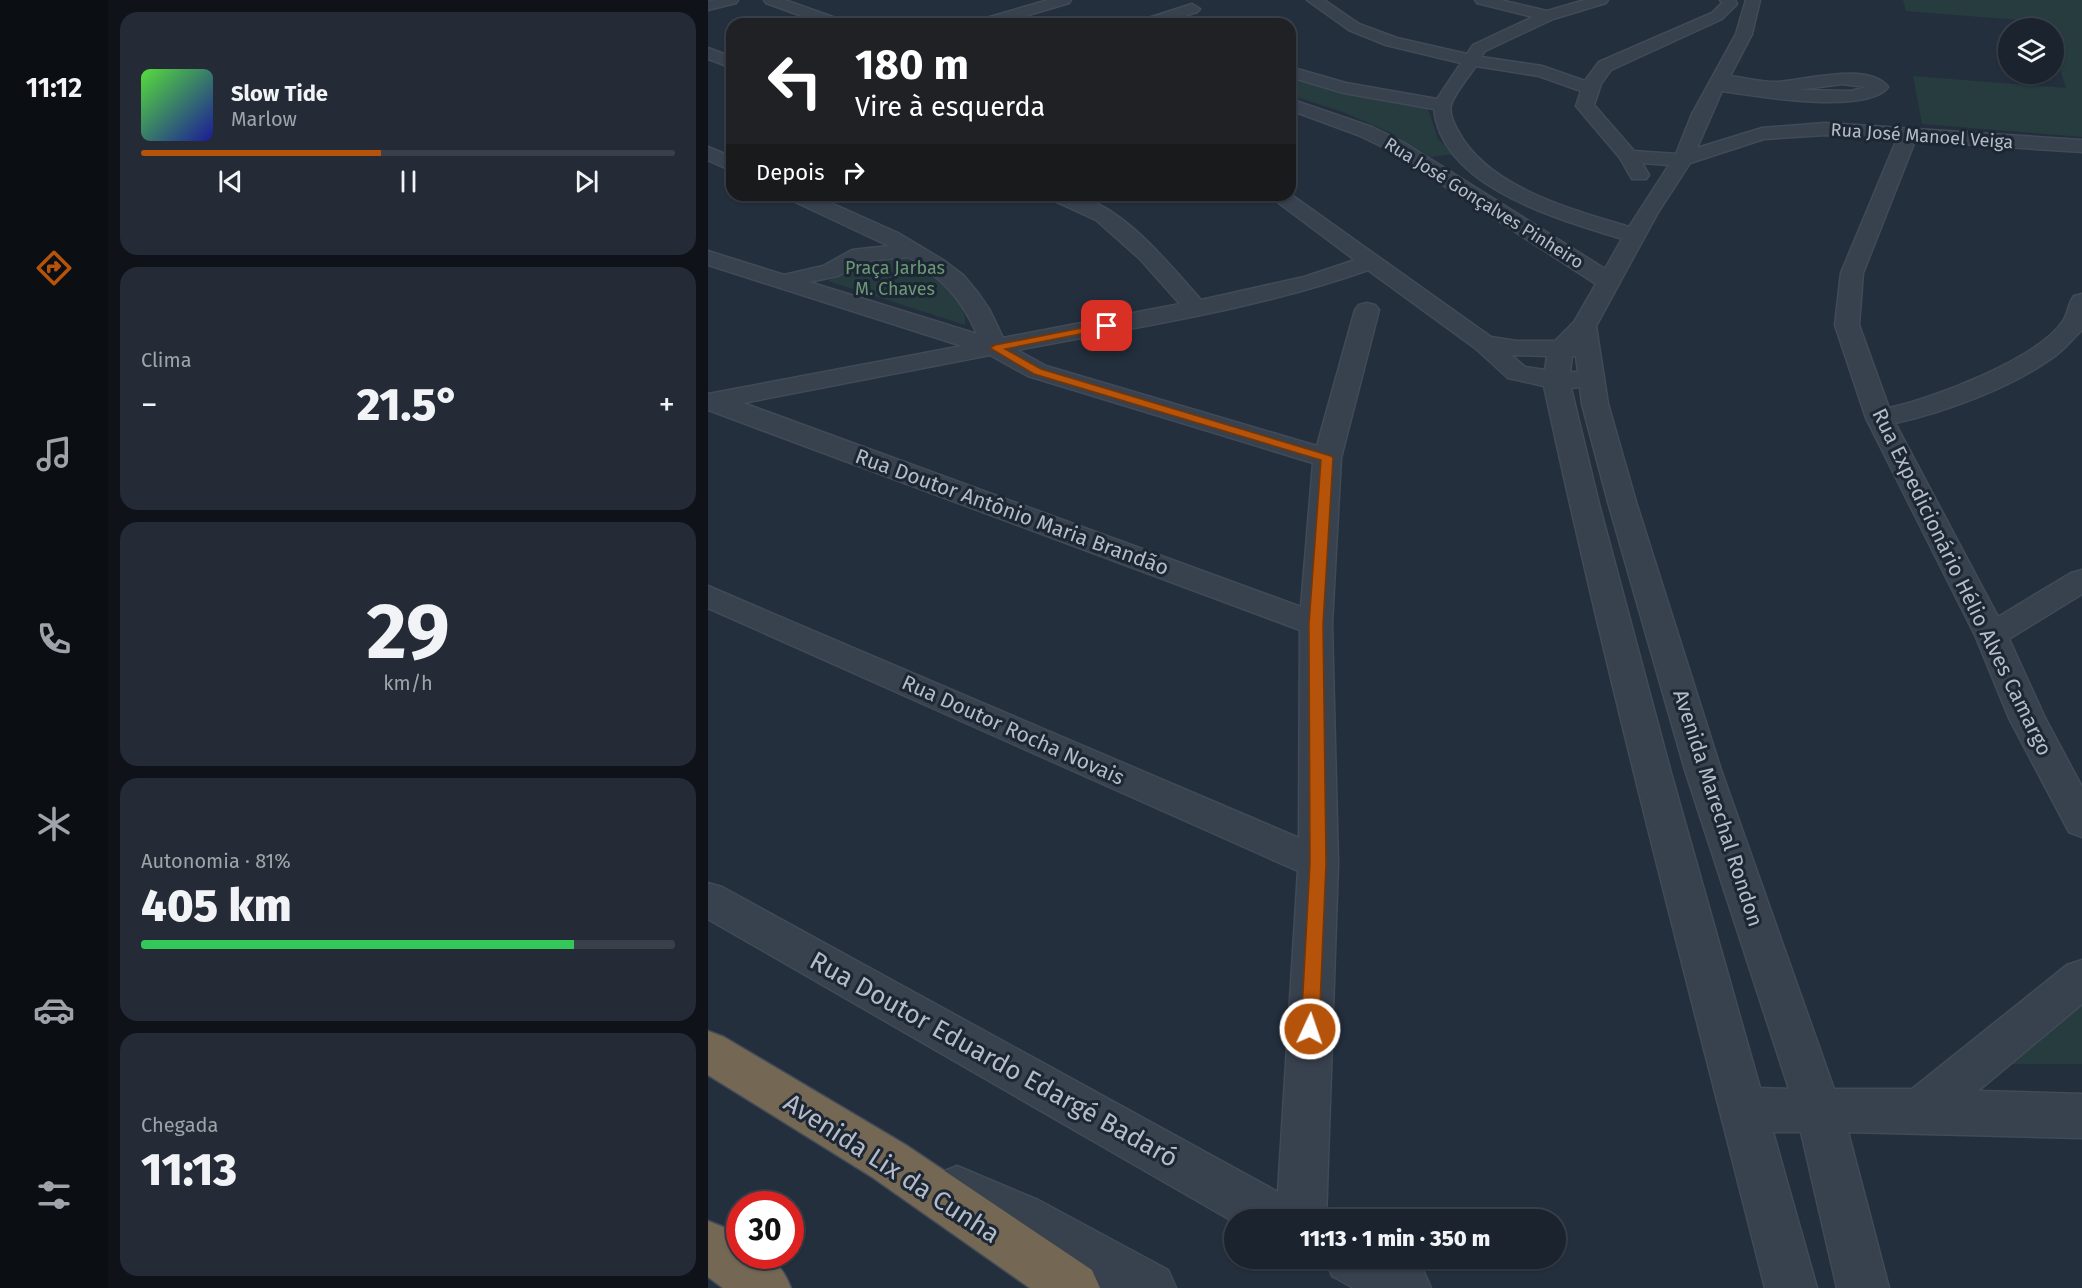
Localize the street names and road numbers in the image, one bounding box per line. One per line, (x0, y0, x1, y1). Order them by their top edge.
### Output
street label: Rua José Manoel Veiga (1830, 119, 2014, 153)
street label: Rua José Gonçalves Pinheiro (1380, 133, 1588, 273)
street label: Rua Expedicionário Hélio Alves Camargo (1866, 404, 2058, 760)
street label: Rua Doutor Antônio Maria Brandão (852, 443, 1172, 581)
street label: Rua Doutor Rocha Novais (898, 669, 1128, 791)
street label: Avenida Marechal Rondon (1667, 686, 1769, 930)
street label: Rua Doutor Eduardo Edargé Badaró (804, 945, 1183, 1174)
street label: Avenida Lix da Cunha (778, 1087, 1005, 1250)

